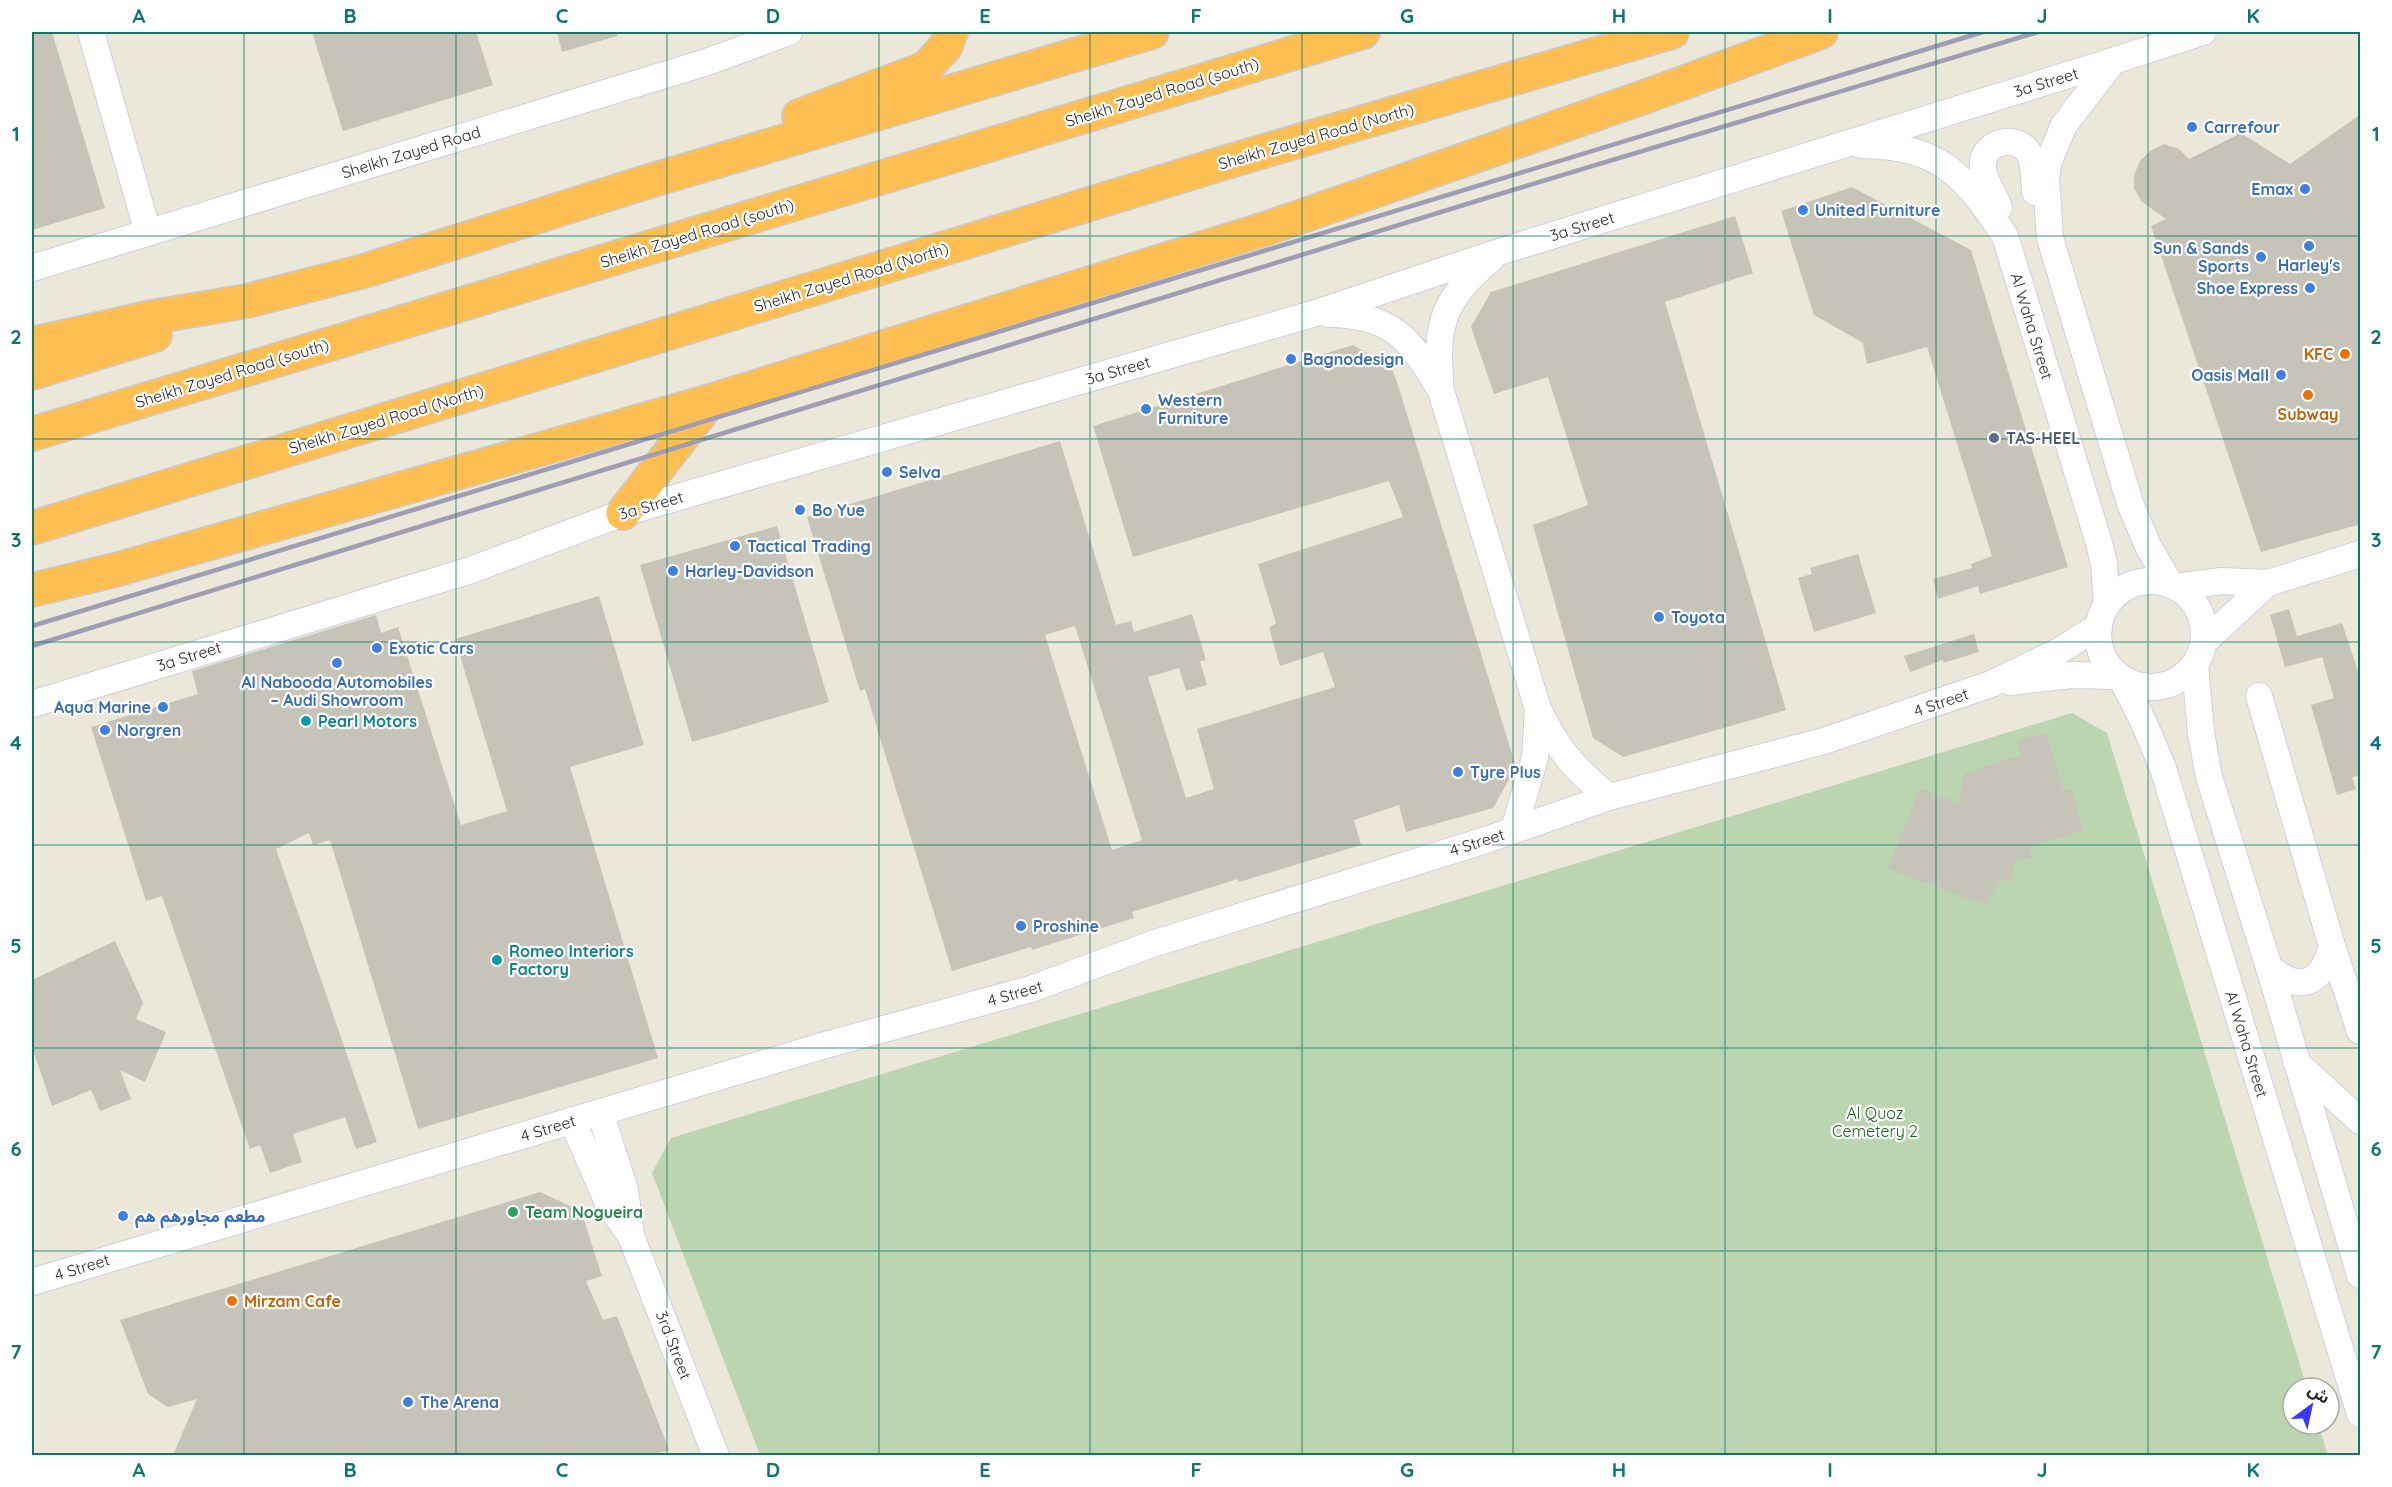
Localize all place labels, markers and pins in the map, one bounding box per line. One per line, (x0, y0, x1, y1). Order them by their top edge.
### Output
place label: Carrefour (2204, 117, 2280, 137)
marker: Carrefour (2185, 120, 2199, 134)
place label: Emax (2251, 179, 2293, 199)
marker: Emax (2298, 182, 2312, 196)
place label: United Furniture (1815, 200, 1940, 220)
marker: United Furniture (1796, 203, 1810, 217)
place label: Sun & Sands Sports (2153, 238, 2249, 276)
marker: Harley's (2302, 239, 2316, 253)
marker: Sun & Sands Sports (2254, 250, 2268, 264)
place label: Harley's (2278, 255, 2341, 275)
place label: Shoe Express (2197, 278, 2298, 298)
marker: Shoe Express (2303, 281, 2317, 295)
place label: KFC (2304, 344, 2333, 364)
marker: KFC (2338, 347, 2352, 361)
place label: Bagnodesign (1303, 349, 1404, 369)
marker: Bagnodesign (1284, 352, 1298, 366)
place label: Oasis Mall (2191, 365, 2269, 385)
marker: Oasis Mall (2274, 368, 2288, 382)
marker: Subway (2301, 388, 2315, 402)
place label: Western Furniture (1158, 390, 1228, 428)
marker: Western Furniture (1139, 402, 1153, 416)
place label: Subway (2278, 404, 2338, 424)
place label: TAS-HEEL (2006, 428, 2080, 448)
marker: TAS-HEEL (1987, 431, 2001, 445)
place label: Selva (899, 462, 941, 482)
marker: Selva (880, 465, 894, 479)
place label: Bo Yue (812, 500, 865, 520)
marker: Bo Yue (793, 503, 807, 517)
place label: Tactical Trading (747, 536, 871, 556)
marker: Tactical Trading (728, 539, 742, 553)
place label: Harley-Davidson (685, 561, 814, 581)
marker: Harley-Davidson (666, 564, 680, 578)
place label: Toyota (1671, 607, 1725, 627)
marker: Toyota (1652, 610, 1666, 624)
place label: Exotic Cars (389, 638, 474, 658)
marker: Exotic Cars (370, 641, 384, 655)
marker: Al Nabooda Automobiles – Audi Showroom (330, 656, 344, 670)
place label: Al Nabooda Automobiles – Audi Showroom (241, 672, 433, 710)
place label: Aqua Marine (54, 697, 151, 717)
marker: Aqua Marine (156, 700, 170, 714)
place label: Pearl Motors (318, 711, 417, 731)
marker: Pearl Motors (299, 714, 313, 728)
place label: Norgren (117, 720, 181, 740)
marker: Norgren (98, 723, 112, 737)
place label: Tyre Plus (1470, 762, 1541, 782)
marker: Tyre Plus (1451, 765, 1465, 779)
place label: Proshine (1033, 916, 1099, 936)
marker: Proshine (1014, 919, 1028, 933)
place label: Romeo Interiors Factory (509, 941, 634, 979)
marker: Romeo Interiors Factory (490, 953, 504, 967)
place label: Team Nogueira (525, 1202, 643, 1222)
marker: Team Nogueira (506, 1205, 520, 1219)
place label: مطعم مجاورهم هم (135, 1206, 265, 1229)
marker: مطعم مجاورهم هم (116, 1209, 130, 1223)
place label: Mirzam Cafe (244, 1291, 341, 1311)
marker: Mirzam Cafe (225, 1294, 239, 1308)
place label: The Arena (420, 1392, 499, 1412)
marker: The Arena (401, 1395, 415, 1409)

